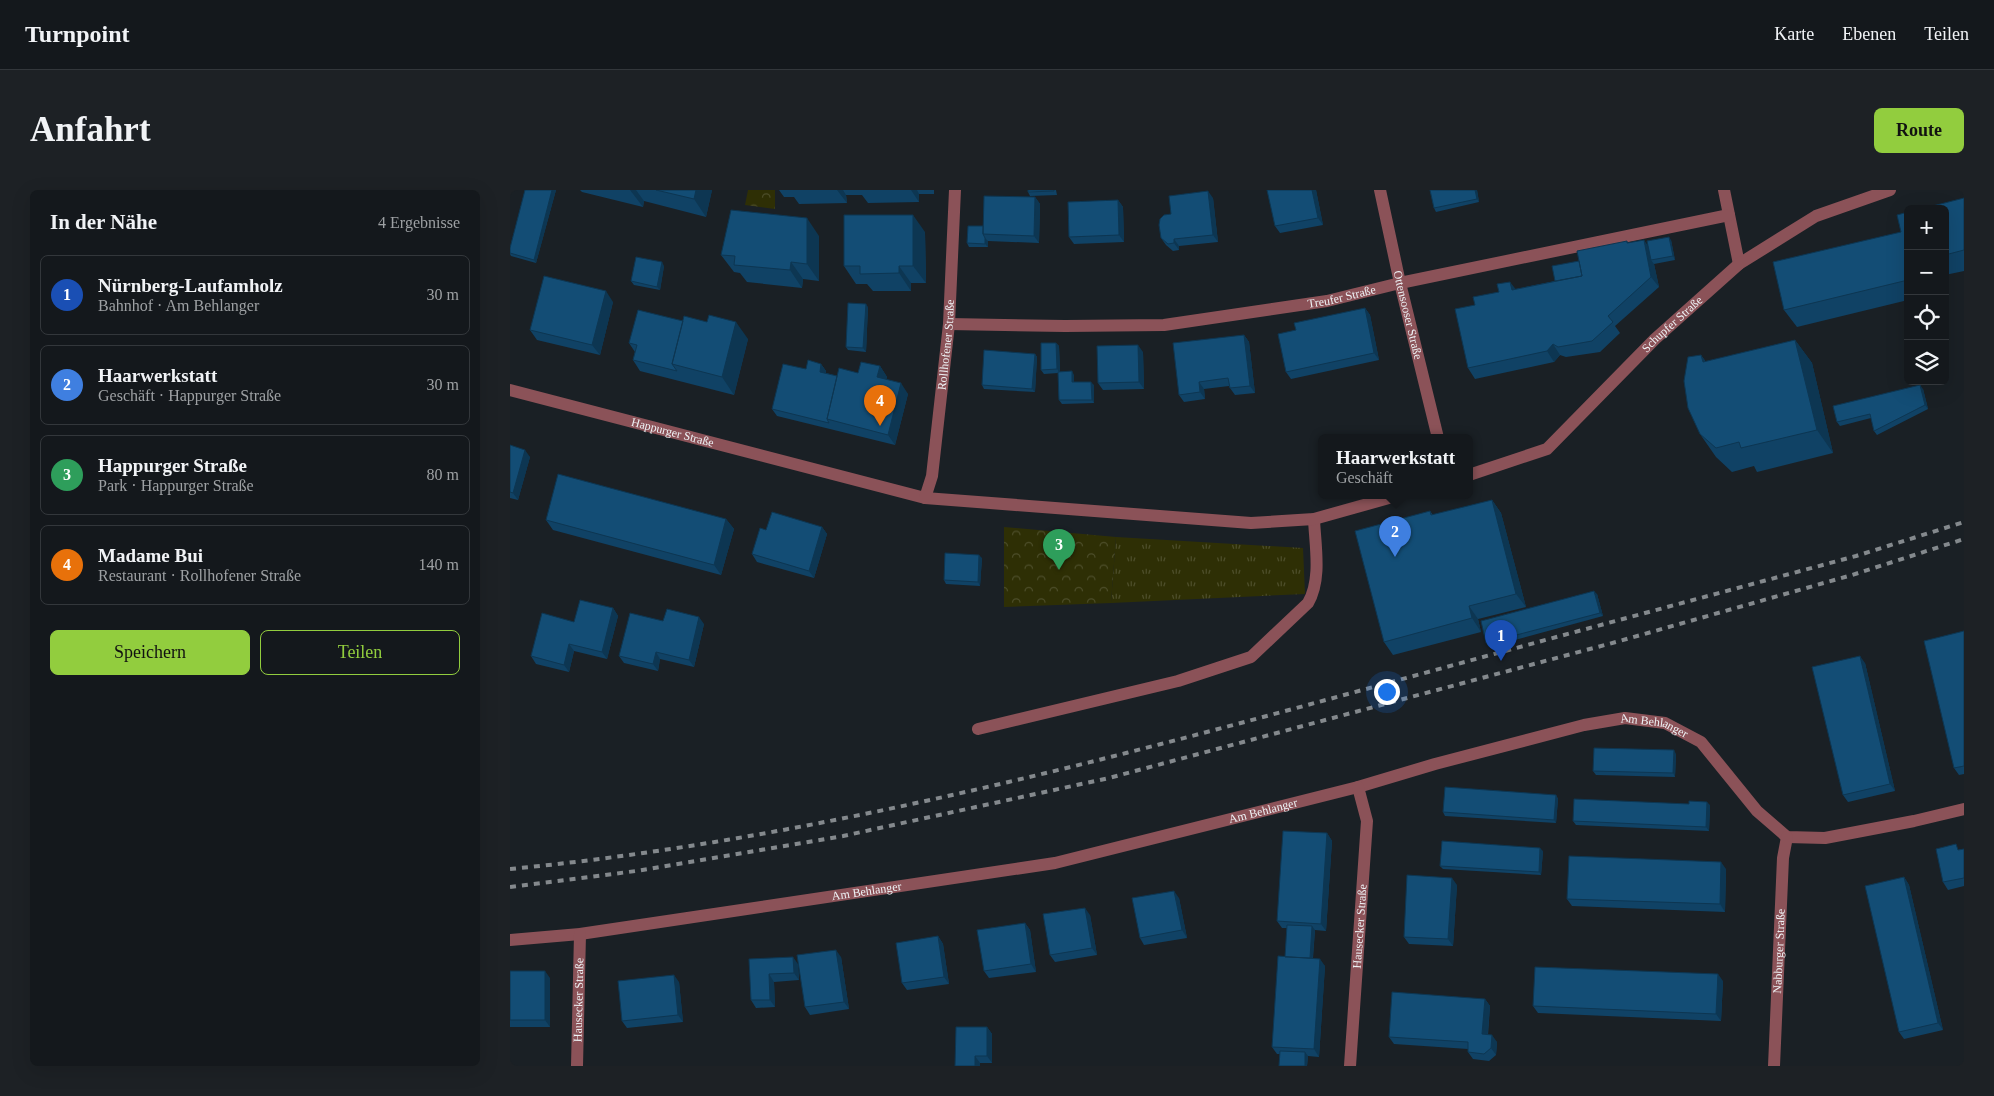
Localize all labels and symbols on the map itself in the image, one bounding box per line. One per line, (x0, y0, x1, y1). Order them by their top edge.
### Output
street label: Ottensooser Straße (1390, 269, 1425, 361)
street label: Treufer Straße (1307, 282, 1377, 311)
street label: Schupfer Straße (1639, 293, 1705, 355)
street label: Rollhofener Straße (935, 299, 957, 391)
pin: 4 (864, 385, 896, 426)
street label: Happurger Straße (630, 415, 715, 450)
pin: 2 (1379, 516, 1411, 557)
pin: 3 (1043, 529, 1075, 570)
pin: 1 (1485, 620, 1517, 661)
your location (1374, 679, 1400, 705)
street label: Am Behlanger (1619, 710, 1690, 741)
street label: Am Behlanger (1227, 795, 1299, 826)
street label: Am Behlanger (831, 879, 902, 903)
street label: Hausecker Straße (1350, 884, 1370, 969)
street label: Nabburger Straße (1770, 908, 1788, 994)
street label: Hausecker Straße (571, 958, 586, 1042)

